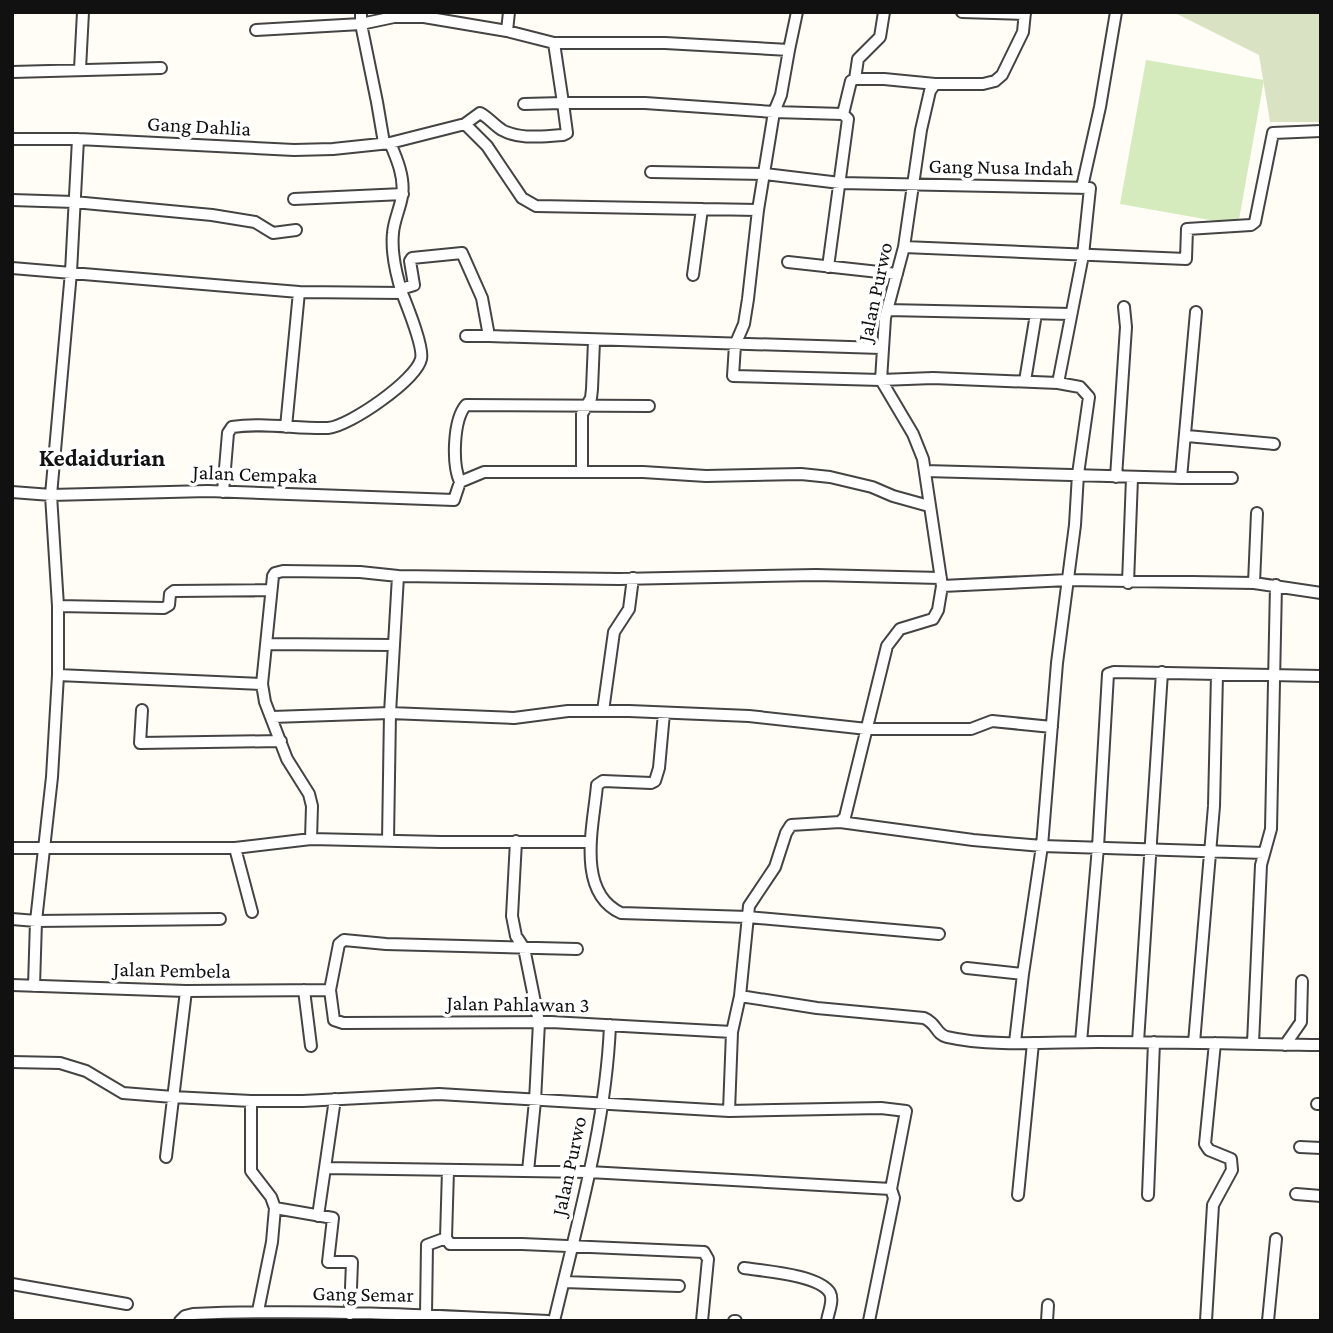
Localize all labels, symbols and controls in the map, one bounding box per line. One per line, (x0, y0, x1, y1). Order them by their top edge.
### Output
street label: Gang Dahlia (146, 111, 252, 141)
street label: Gang Nusa Indah (928, 154, 1074, 180)
street label: Jalan Purwo (852, 240, 897, 346)
district label: Kedaidurian (39, 444, 166, 471)
street label: Jalan Cempaka (190, 460, 318, 488)
street label: Jalan Pembela (111, 957, 231, 983)
street label: Jalan Pahlawan 3 (444, 991, 590, 1017)
street label: Jalan Purwo (546, 1114, 591, 1220)
street label: Gang Semar (312, 1281, 414, 1307)

